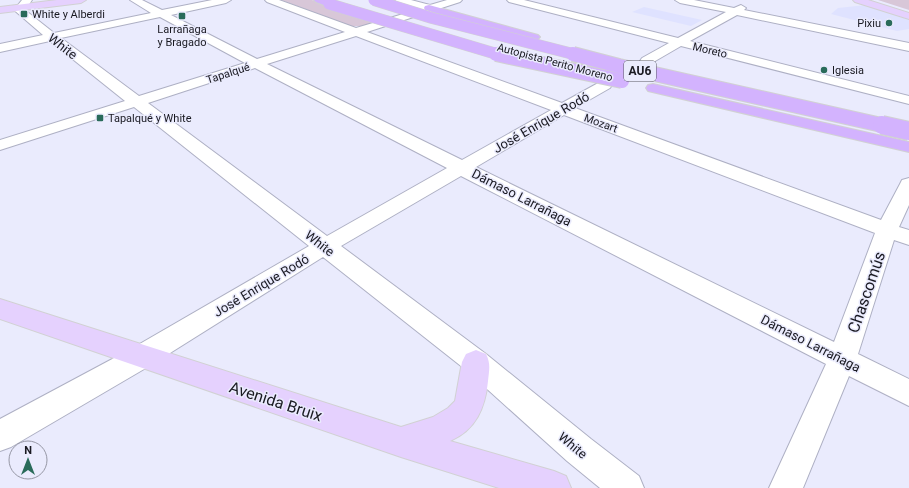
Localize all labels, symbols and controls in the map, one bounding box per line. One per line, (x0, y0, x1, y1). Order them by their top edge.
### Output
place label: White y Alberdi (32, 8, 105, 21)
marker: White y Alberdi (19, 9, 29, 19)
marker: Larrañaga y Bragado (177, 11, 187, 21)
place label: Pixiu (857, 17, 881, 30)
marker: Pixiu (884, 18, 894, 28)
place label: Larrañaga y Bragado (157, 23, 207, 49)
street label: White (45, 30, 80, 63)
street label: Moreto (691, 40, 728, 61)
street label: Autopista Perito Moreno (496, 41, 614, 84)
street label: Tapalqué (205, 60, 252, 87)
road number: AU6 (624, 61, 656, 81)
place label: Iglesia (832, 64, 864, 77)
marker: Iglesia (819, 65, 829, 75)
street label: José Enrique Rodó (491, 89, 592, 156)
street label: Mozart (582, 111, 620, 136)
place label: Tapalqué y White (108, 112, 192, 125)
marker: Tapalqué y White (95, 113, 105, 123)
street label: Dámaso Larrañaga (469, 166, 574, 229)
street label: White (302, 227, 337, 260)
street label: Chascomús (844, 249, 889, 335)
street label: José Enrique Rodó (211, 251, 312, 320)
street label: Dámaso Larrañaga (758, 312, 863, 375)
street label: Avenida Bruix (227, 378, 325, 425)
street label: White (555, 429, 590, 462)
north arrow (8, 440, 48, 480)
text: N (24, 444, 32, 457)

